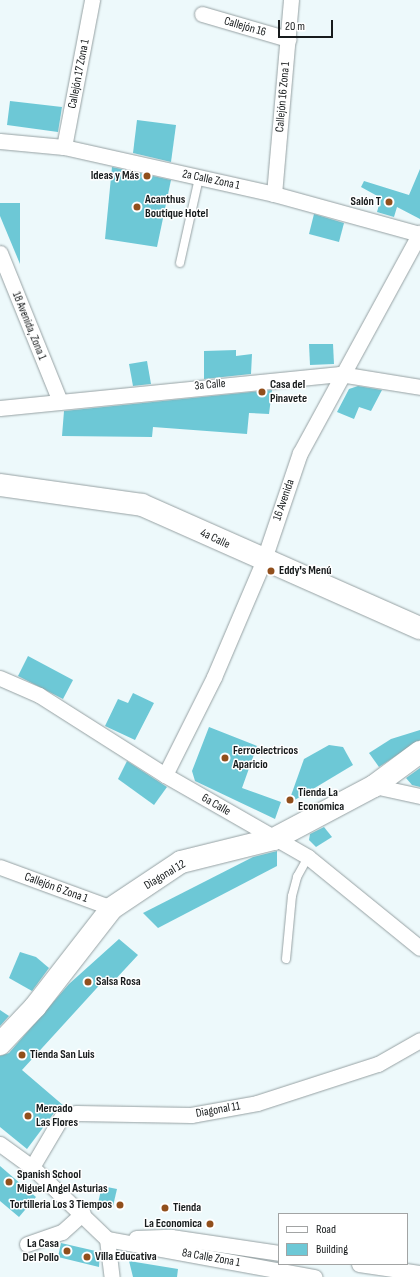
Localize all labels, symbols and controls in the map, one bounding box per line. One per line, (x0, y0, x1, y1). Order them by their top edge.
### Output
scale bar (280, 12, 335, 38)
street label: Callejón 16 (222, 14, 268, 40)
text: 20 m (285, 19, 305, 34)
street label: Callejón 17 Zona 1 (65, 38, 93, 110)
street label: Callejón 16 Zona 1 (273, 61, 293, 133)
street label: 2a Calle Zona 1 (181, 167, 241, 193)
place label: Ideas y Más (91, 169, 139, 183)
marker: Ideas y Más (142, 171, 152, 181)
place label: Acanthus Boutique Hotel (145, 193, 208, 221)
place label: Salón T (351, 195, 381, 209)
marker: Salón T (384, 197, 394, 207)
marker: Acanthus Boutique Hotel (132, 202, 142, 212)
street label: 18 Avenida, Zona 1 (9, 290, 49, 362)
street label: 3a Calle (194, 376, 226, 394)
place label: Casa del Pinavete (270, 378, 307, 406)
marker: Casa del Pinavete (257, 387, 267, 397)
street label: 16 Avenida (270, 477, 298, 523)
street label: 4a Calle (198, 526, 232, 552)
place label: Eddy's Menú (279, 564, 332, 578)
marker: Eddy's Menú (266, 566, 276, 576)
place label: Ferroelectricos Aparicio (233, 744, 298, 772)
marker: Ferroelectricos Aparicio (220, 753, 230, 763)
place label: Tienda La Economica (298, 786, 344, 814)
street label: 6a Calle (199, 791, 233, 819)
marker: Tienda La Economica (285, 795, 295, 805)
street label: Diagonal 12 (142, 857, 188, 893)
street label: Callejón 6 Zona 1 (22, 870, 90, 906)
place label: Salsa Rosa (96, 975, 141, 989)
marker: Salsa Rosa (83, 977, 93, 987)
place label: Tienda San Luis (30, 1048, 95, 1062)
marker: Tienda San Luis (17, 1050, 27, 1060)
street label: Diagonal 11 (195, 1099, 241, 1121)
place label: Mercado Las Flores (36, 1102, 78, 1130)
marker: Mercado Las Flores (23, 1111, 33, 1121)
place label: Spanish School Miguel Angel Asturias (17, 1168, 108, 1196)
marker: Spanish School Miguel Angel Asturias (4, 1177, 14, 1187)
place label: Tortilleria Los 3 Tiempos (10, 1198, 112, 1212)
marker: Tortilleria Los 3 Tiempos (115, 1200, 125, 1210)
place label: Tienda (173, 1201, 201, 1215)
marker: Tienda (160, 1203, 170, 1213)
legend (278, 1213, 408, 1265)
place label: La Economica (144, 1217, 202, 1231)
marker: La Economica (205, 1219, 215, 1229)
text: Road (316, 1222, 336, 1237)
place label: La Casa Del Pollo (23, 1237, 59, 1265)
text: Building (316, 1242, 348, 1257)
marker: La Casa Del Pollo (62, 1246, 72, 1256)
street label: 8a Calle Zona 1 (181, 1246, 241, 1270)
place label: Villa Educativa (95, 1250, 157, 1264)
marker: Villa Educativa (82, 1252, 92, 1262)

